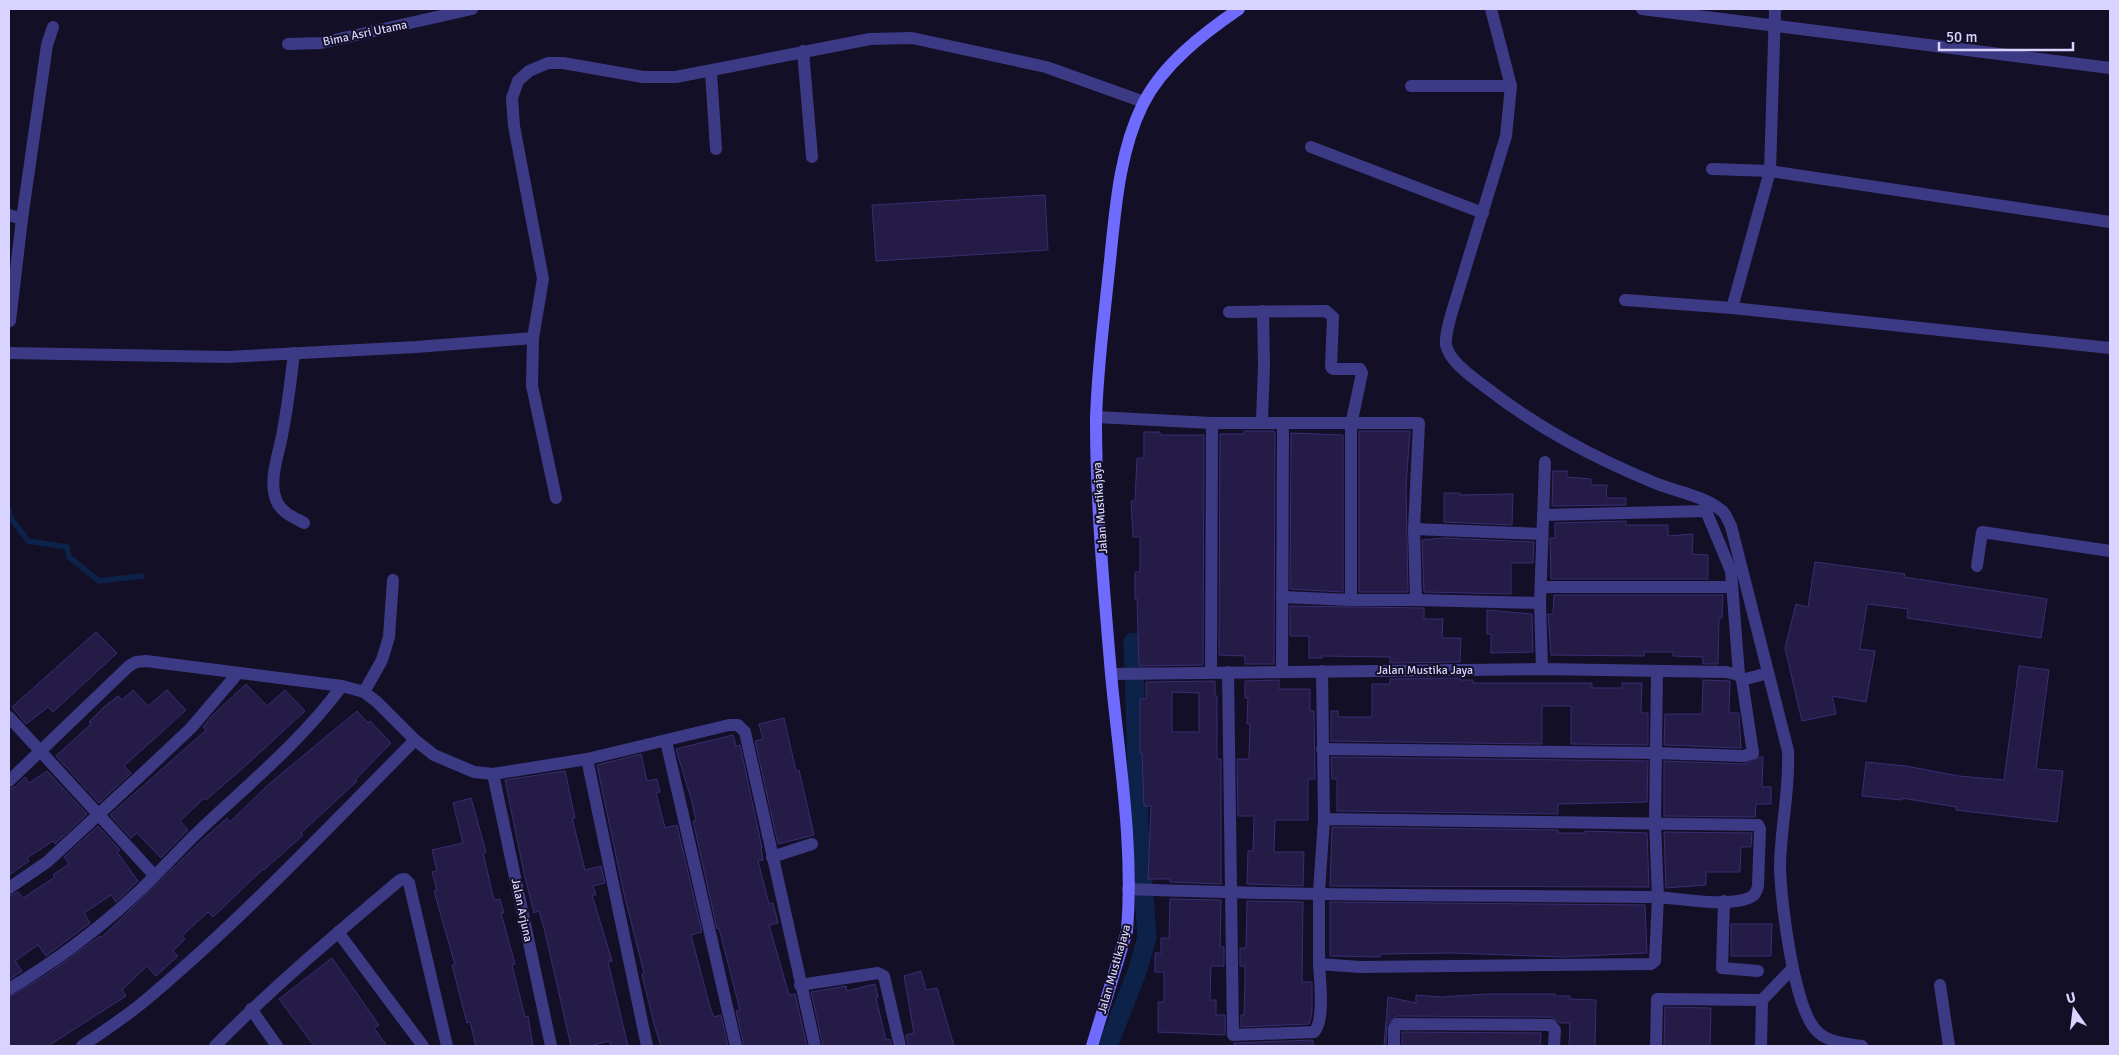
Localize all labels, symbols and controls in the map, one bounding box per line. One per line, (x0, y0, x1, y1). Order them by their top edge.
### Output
street label: Bima Asri Utama (322, 17, 409, 50)
scale bar (1939, 20, 2073, 52)
text: 50 m (1946, 28, 1977, 46)
street label: Jalan Mustikajaya (1090, 462, 1111, 554)
street label: Jalan Mustika Jaya (1377, 663, 1473, 678)
street label: Jalan Arjuna (507, 877, 536, 943)
street label: Jalan Mustikajaya (1095, 923, 1134, 1015)
north arrow (2049, 985, 2099, 1035)
text: U (2064, 988, 2078, 1007)

